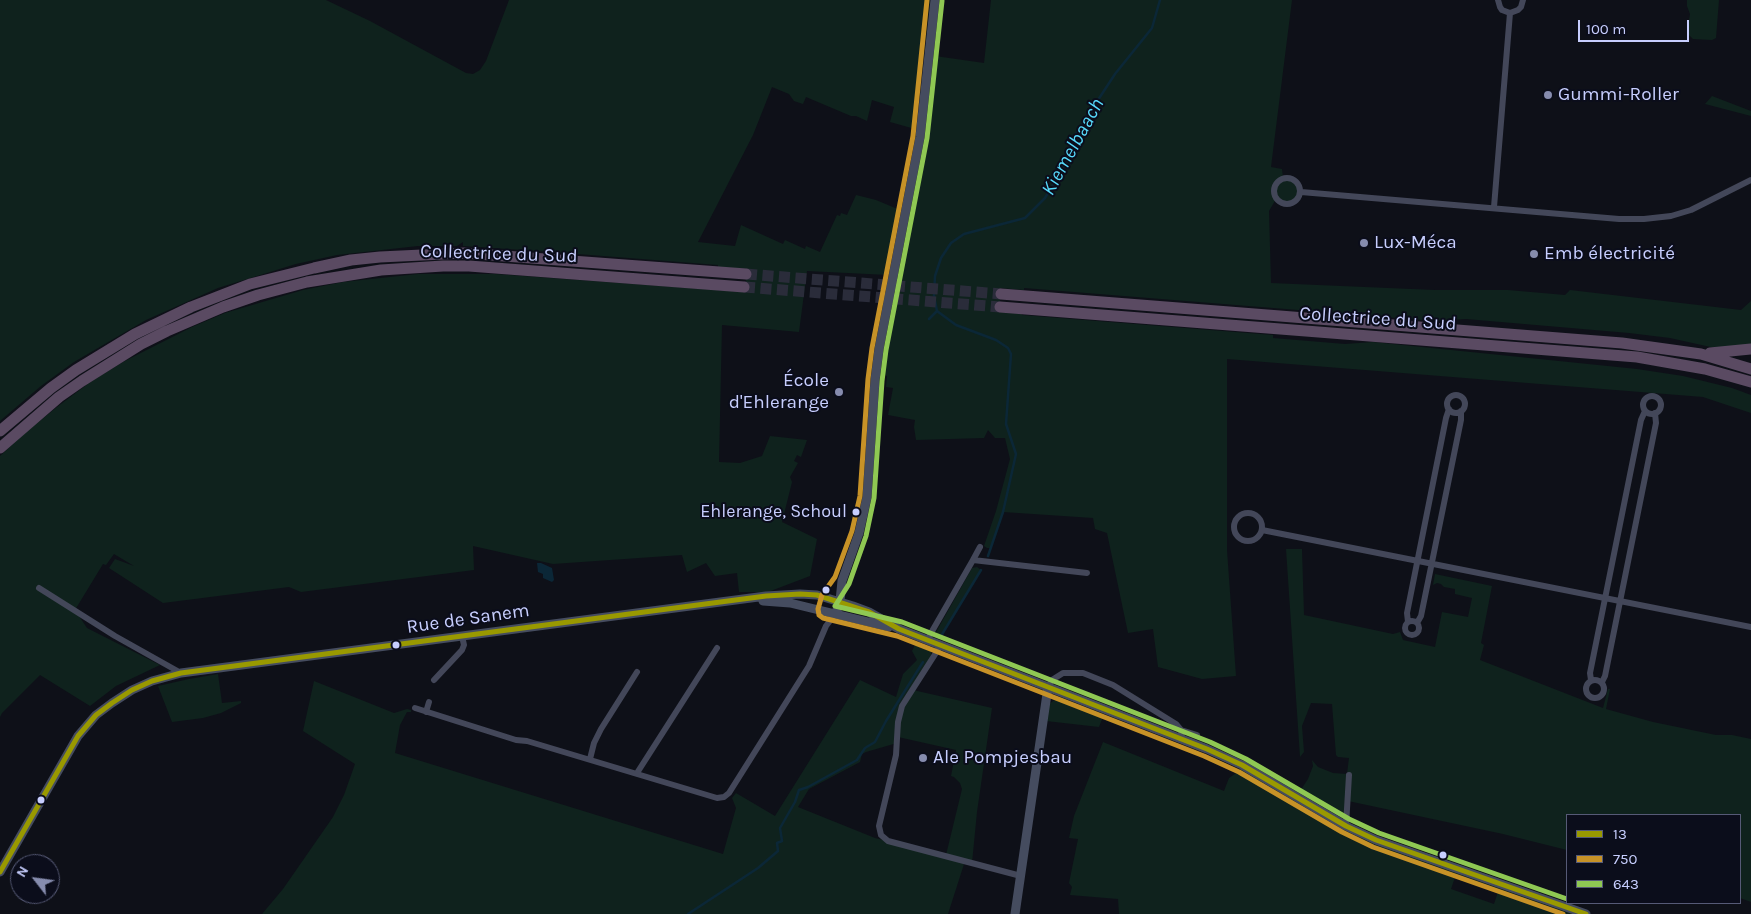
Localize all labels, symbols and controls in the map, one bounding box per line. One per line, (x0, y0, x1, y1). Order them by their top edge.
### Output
scale bar (1581, 10, 1692, 42)
text: 100 m (1586, 20, 1626, 38)
place label: Gummi-Roller (1558, 84, 1679, 106)
marker: Gummi-Roller (1542, 89, 1554, 101)
water label: Kiemelbaach (1036, 94, 1110, 200)
place label: Lux-Méca (1374, 232, 1457, 254)
marker: Lux-Méca (1358, 237, 1370, 249)
street label: Collectrice du Sud (420, 240, 578, 268)
place label: Emb électricité (1544, 243, 1675, 265)
marker: Emb électricité (1528, 248, 1540, 260)
street label: Collectrice du Sud (1299, 302, 1457, 336)
place label: École d'Ehlerange (729, 370, 829, 414)
marker: École d'Ehlerange (833, 386, 845, 398)
place label: Ehlerange, Schoul (700, 501, 847, 523)
marker: Ehlerange, Schoul (851, 507, 861, 517)
unlabelled marker (821, 585, 831, 595)
street label: Rue de Sanem (405, 599, 531, 639)
unlabelled marker (391, 640, 401, 650)
place label: Ale Pompjesbau (933, 747, 1072, 769)
marker: Ale Pompjesbau (917, 752, 929, 764)
unlabelled marker (36, 795, 46, 805)
legend (1566, 814, 1741, 904)
text: 13 (1613, 825, 1627, 843)
unlabelled marker (1438, 850, 1448, 860)
text: 750 (1613, 850, 1637, 868)
north arrow (10, 854, 60, 904)
text: N (13, 863, 32, 880)
text: 643 (1613, 875, 1639, 893)

